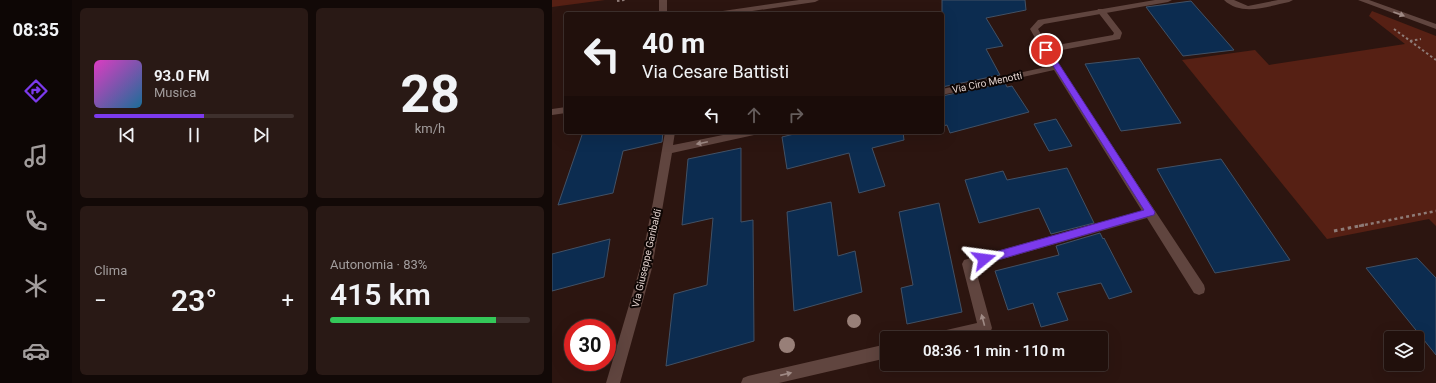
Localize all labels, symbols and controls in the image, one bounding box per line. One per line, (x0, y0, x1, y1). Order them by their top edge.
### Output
one-way arrow (1393, 11, 1405, 17)
text: 08:35 (13, 19, 59, 40)
text: 40 m (642, 27, 705, 60)
icon: left (576, 28, 628, 80)
pin (1029, 33, 1063, 67)
icon: arrive (1035, 39, 1057, 61)
text: Via Cesare Battisti (642, 61, 789, 82)
text: 28 (400, 64, 460, 125)
text: 93.0 FM (154, 67, 209, 85)
street label: Via Ciro Menotti (951, 70, 1023, 95)
icon: directions (22, 77, 50, 105)
text: Musica (154, 85, 196, 100)
icon: left (701, 104, 723, 126)
icon: ahead (743, 104, 765, 126)
icon: right (785, 104, 807, 126)
text: km/h (415, 121, 445, 136)
icon: previous (116, 124, 138, 146)
icon: pause (183, 124, 205, 146)
icon: next (250, 124, 272, 146)
one-way arrow (696, 141, 708, 147)
icon: music (22, 142, 50, 170)
icon: phone (22, 207, 50, 235)
street label: Via Giuseppe Garibaldi (630, 208, 663, 308)
position arrow (963, 238, 1005, 280)
text: Autonomia · 83% (330, 257, 427, 272)
text: Clima (94, 263, 127, 278)
icon: climate (22, 272, 50, 300)
text: 415 km (330, 277, 431, 312)
text: 23° (171, 283, 217, 318)
text: − (94, 288, 107, 313)
text: + (282, 288, 294, 313)
one-way arrow (980, 313, 986, 325)
speed limit sign: 30 (564, 319, 616, 371)
map controls (1384, 331, 1424, 371)
button: layers (1384, 331, 1424, 371)
icon: car (22, 337, 50, 365)
text: 08:36 · 1 min · 110 m (923, 342, 1065, 360)
one-way arrow (780, 371, 792, 377)

